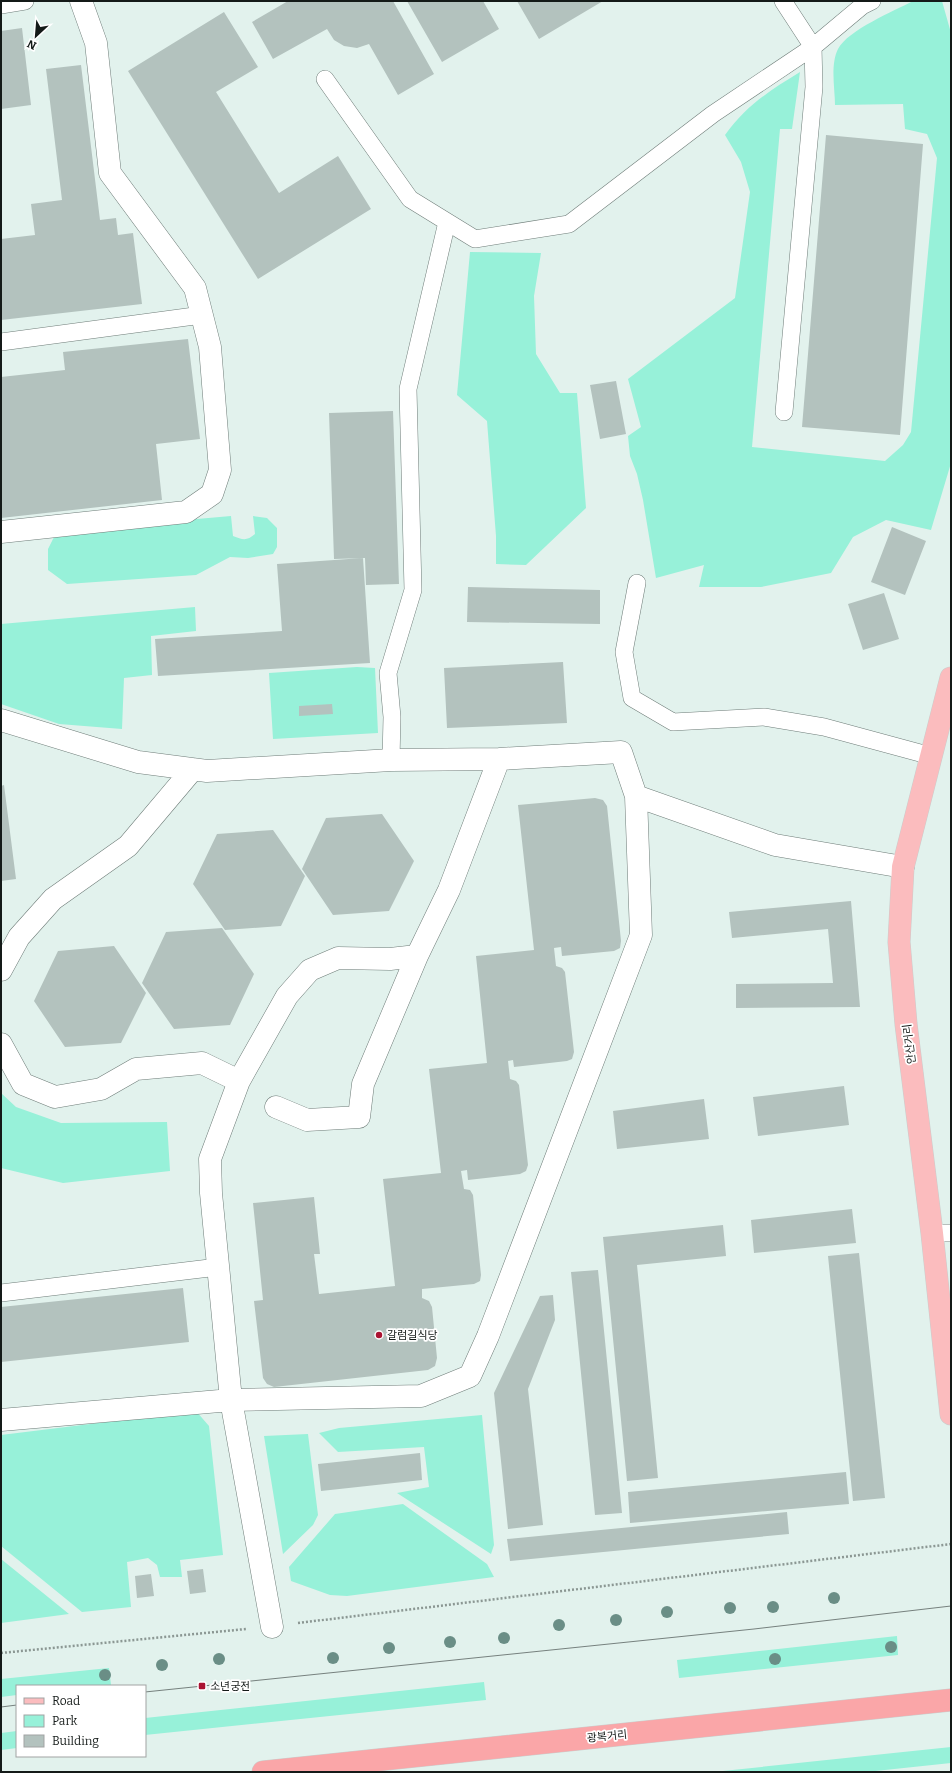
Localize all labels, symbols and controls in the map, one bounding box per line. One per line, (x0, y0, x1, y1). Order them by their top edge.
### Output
north arrow (16, 16, 56, 56)
text: N (25, 37, 39, 52)
street label: 안산거리 (901, 1023, 918, 1065)
place label: 갈럼길식당 (387, 1329, 438, 1342)
marker: 갈럼길식당 (374, 1330, 384, 1340)
place label: 소년궁전 (210, 1680, 250, 1693)
marker: 소년궁전 (197, 1681, 207, 1691)
legend (16, 1685, 146, 1757)
text: Road (52, 1694, 80, 1708)
text: Park (52, 1714, 78, 1728)
street label: 광복거리 (586, 1728, 628, 1745)
text: Building (52, 1734, 99, 1748)

